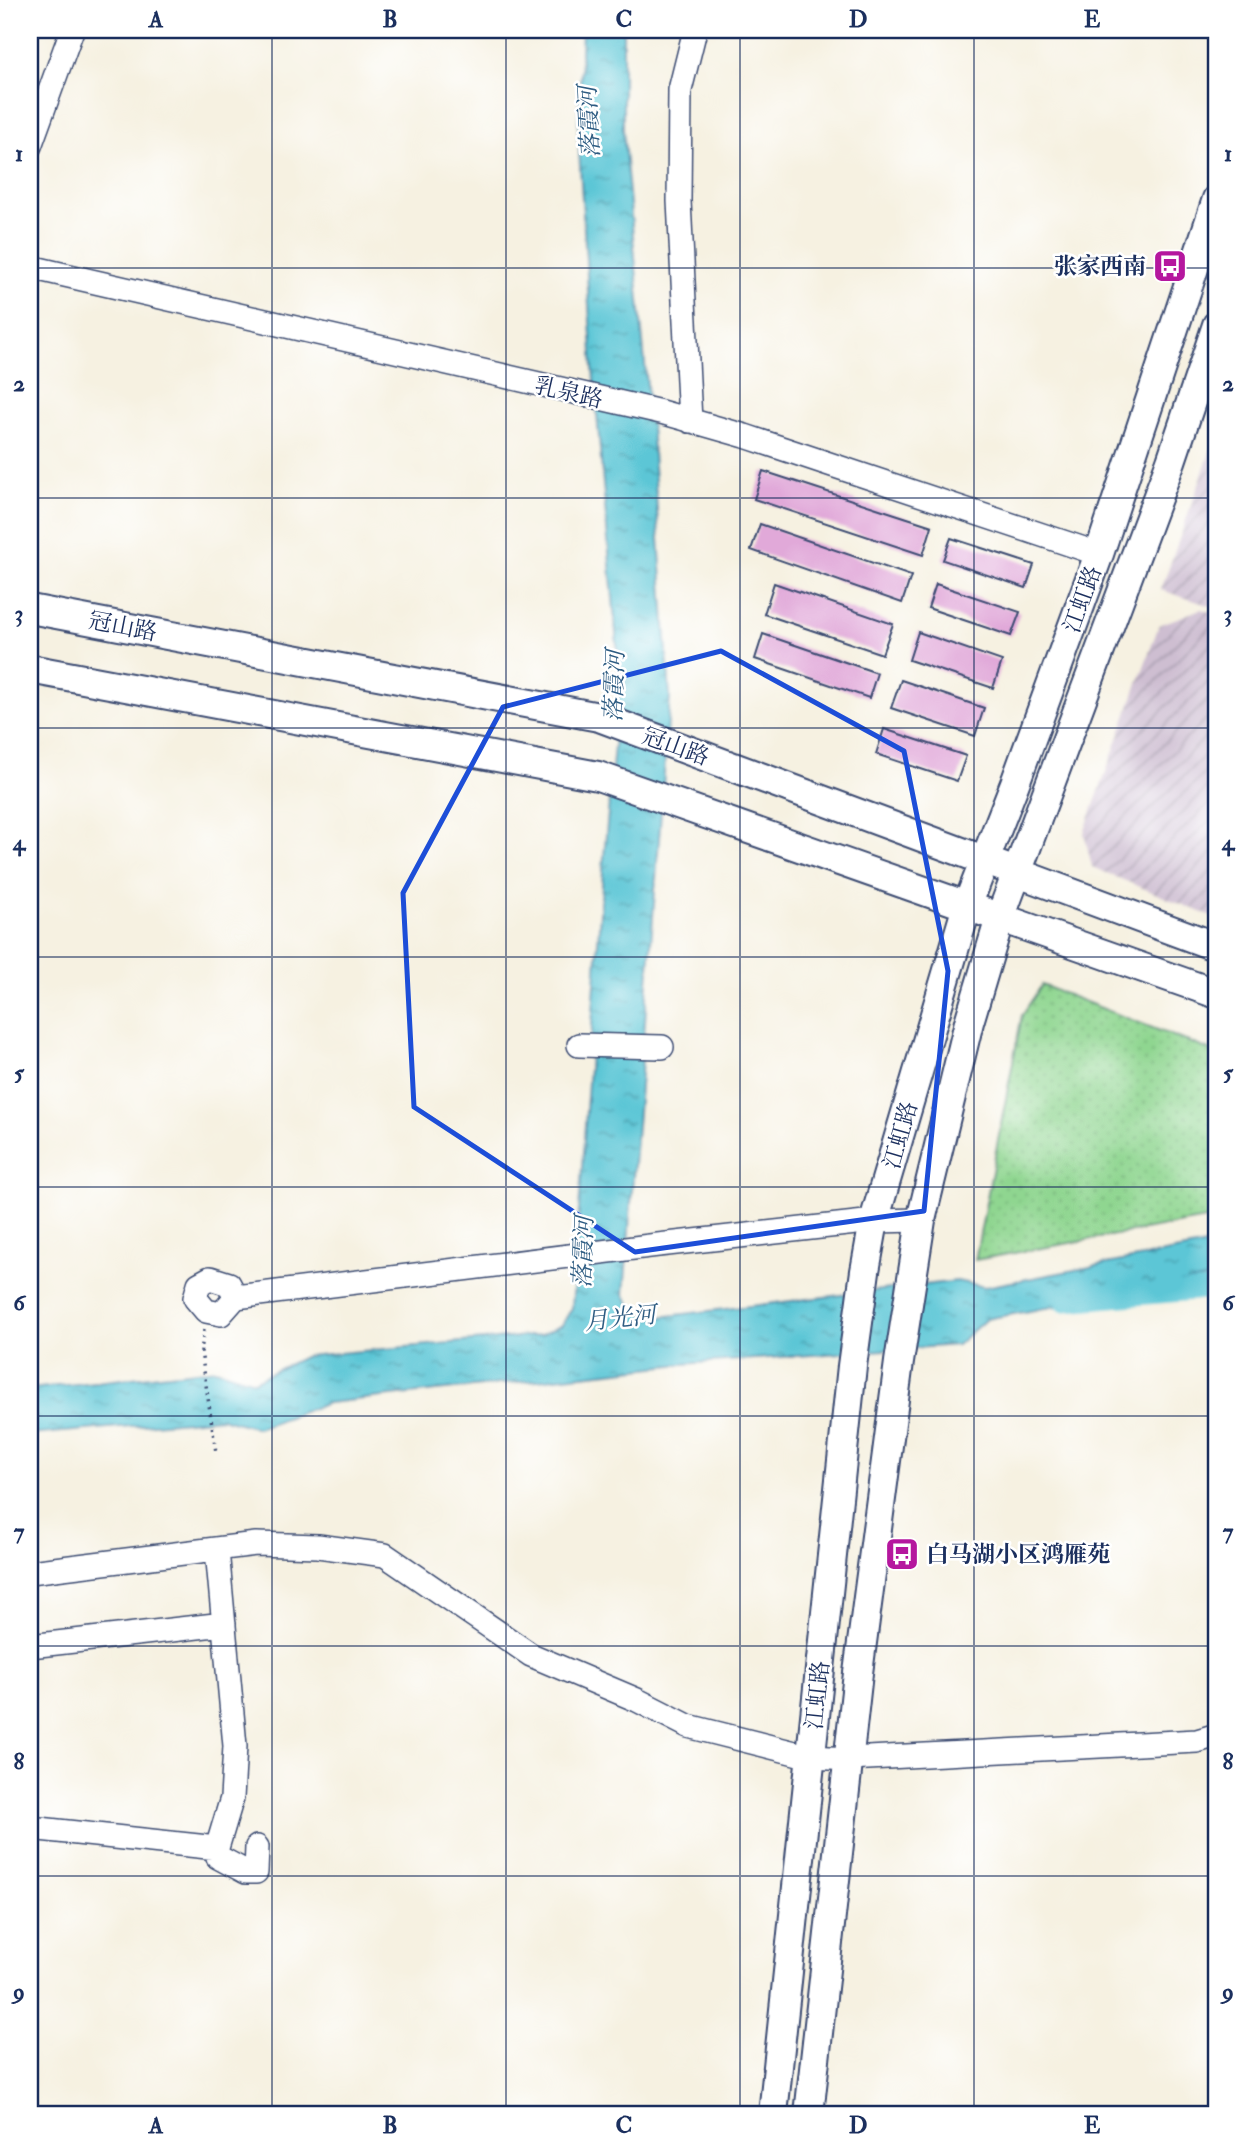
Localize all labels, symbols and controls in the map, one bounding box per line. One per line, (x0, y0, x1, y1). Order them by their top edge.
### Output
text: A (148, 5, 164, 34)
text: B (382, 5, 398, 34)
text: C (616, 5, 632, 34)
text: D (849, 5, 867, 34)
text: E (1084, 5, 1101, 34)
water label: 落霞河 (572, 81, 607, 159)
text: 1 (15, 139, 23, 168)
text: 1 (1224, 139, 1232, 168)
bus stop icon: 张家西南 (1151, 247, 1189, 285)
place label: 张家西南 (1054, 252, 1146, 281)
text: 2 (13, 369, 25, 398)
text: 2 (1222, 369, 1234, 398)
street label: 乳泉路 (532, 371, 606, 414)
street label: 江虹路 (1057, 562, 1108, 637)
text: 3 (15, 599, 23, 628)
text: 3 (1224, 599, 1232, 628)
street label: 冠山路 (86, 606, 160, 647)
water label: 落霞河 (598, 646, 631, 723)
street label: 冠山路 (638, 721, 713, 772)
text: 4 (12, 828, 27, 857)
text: 4 (1221, 828, 1236, 857)
text: 5 (14, 1058, 25, 1087)
text: 5 (1223, 1058, 1234, 1087)
street label: 江虹路 (877, 1098, 924, 1172)
water label: 落霞河 (567, 1212, 600, 1289)
text: 6 (13, 1288, 27, 1317)
text: 6 (1222, 1288, 1236, 1317)
water label: 月光河 (583, 1299, 661, 1338)
text: 7 (14, 1517, 25, 1546)
text: 7 (1223, 1517, 1234, 1546)
bus stop icon: 白马湖小区鸿雁苑 (883, 1535, 921, 1573)
place label: 白马湖小区鸿雁苑 (926, 1540, 1110, 1569)
street label: 江虹路 (799, 1659, 836, 1731)
text: 8 (14, 1747, 25, 1776)
text: 8 (1223, 1747, 1234, 1776)
text: 9 (11, 1977, 25, 2006)
text: 9 (1220, 1977, 1234, 2006)
text: A (148, 2111, 164, 2140)
text: B (382, 2111, 398, 2140)
text: C (616, 2111, 632, 2140)
text: D (849, 2111, 867, 2140)
text: E (1084, 2111, 1101, 2140)

